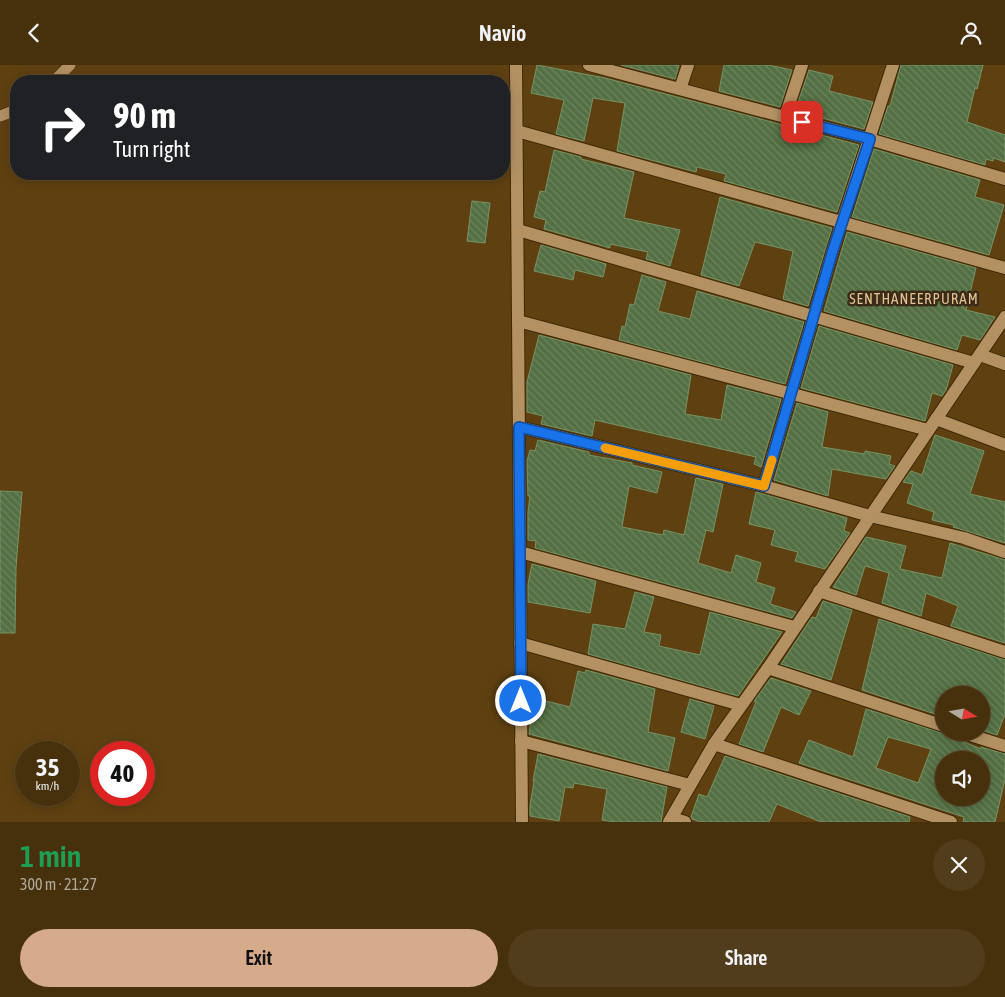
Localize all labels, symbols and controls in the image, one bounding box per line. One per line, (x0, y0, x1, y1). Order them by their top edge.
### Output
icon: back (20, 19, 48, 47)
icon: person (957, 19, 985, 47)
text: Navio (479, 20, 526, 46)
icon: right (30, 95, 95, 160)
text: 90 m (113, 95, 176, 135)
pin (781, 101, 823, 143)
icon: arrive (788, 108, 816, 136)
text: Turn right (113, 136, 190, 162)
district label: SENTHANEERPURAM (849, 290, 979, 307)
position arrow (494, 674, 546, 726)
north arrow (935, 686, 990, 741)
map controls (935, 686, 990, 806)
speed limit sign: 40 (90, 741, 155, 806)
button: sound (935, 751, 990, 806)
text: 35 (36, 753, 59, 781)
text: km/h (36, 779, 59, 793)
text: 1 min (20, 839, 81, 873)
button: close (933, 839, 985, 891)
text: 300 m · 21:27 (20, 875, 97, 893)
button: Exit (20, 929, 498, 987)
button: Share (508, 929, 985, 987)

